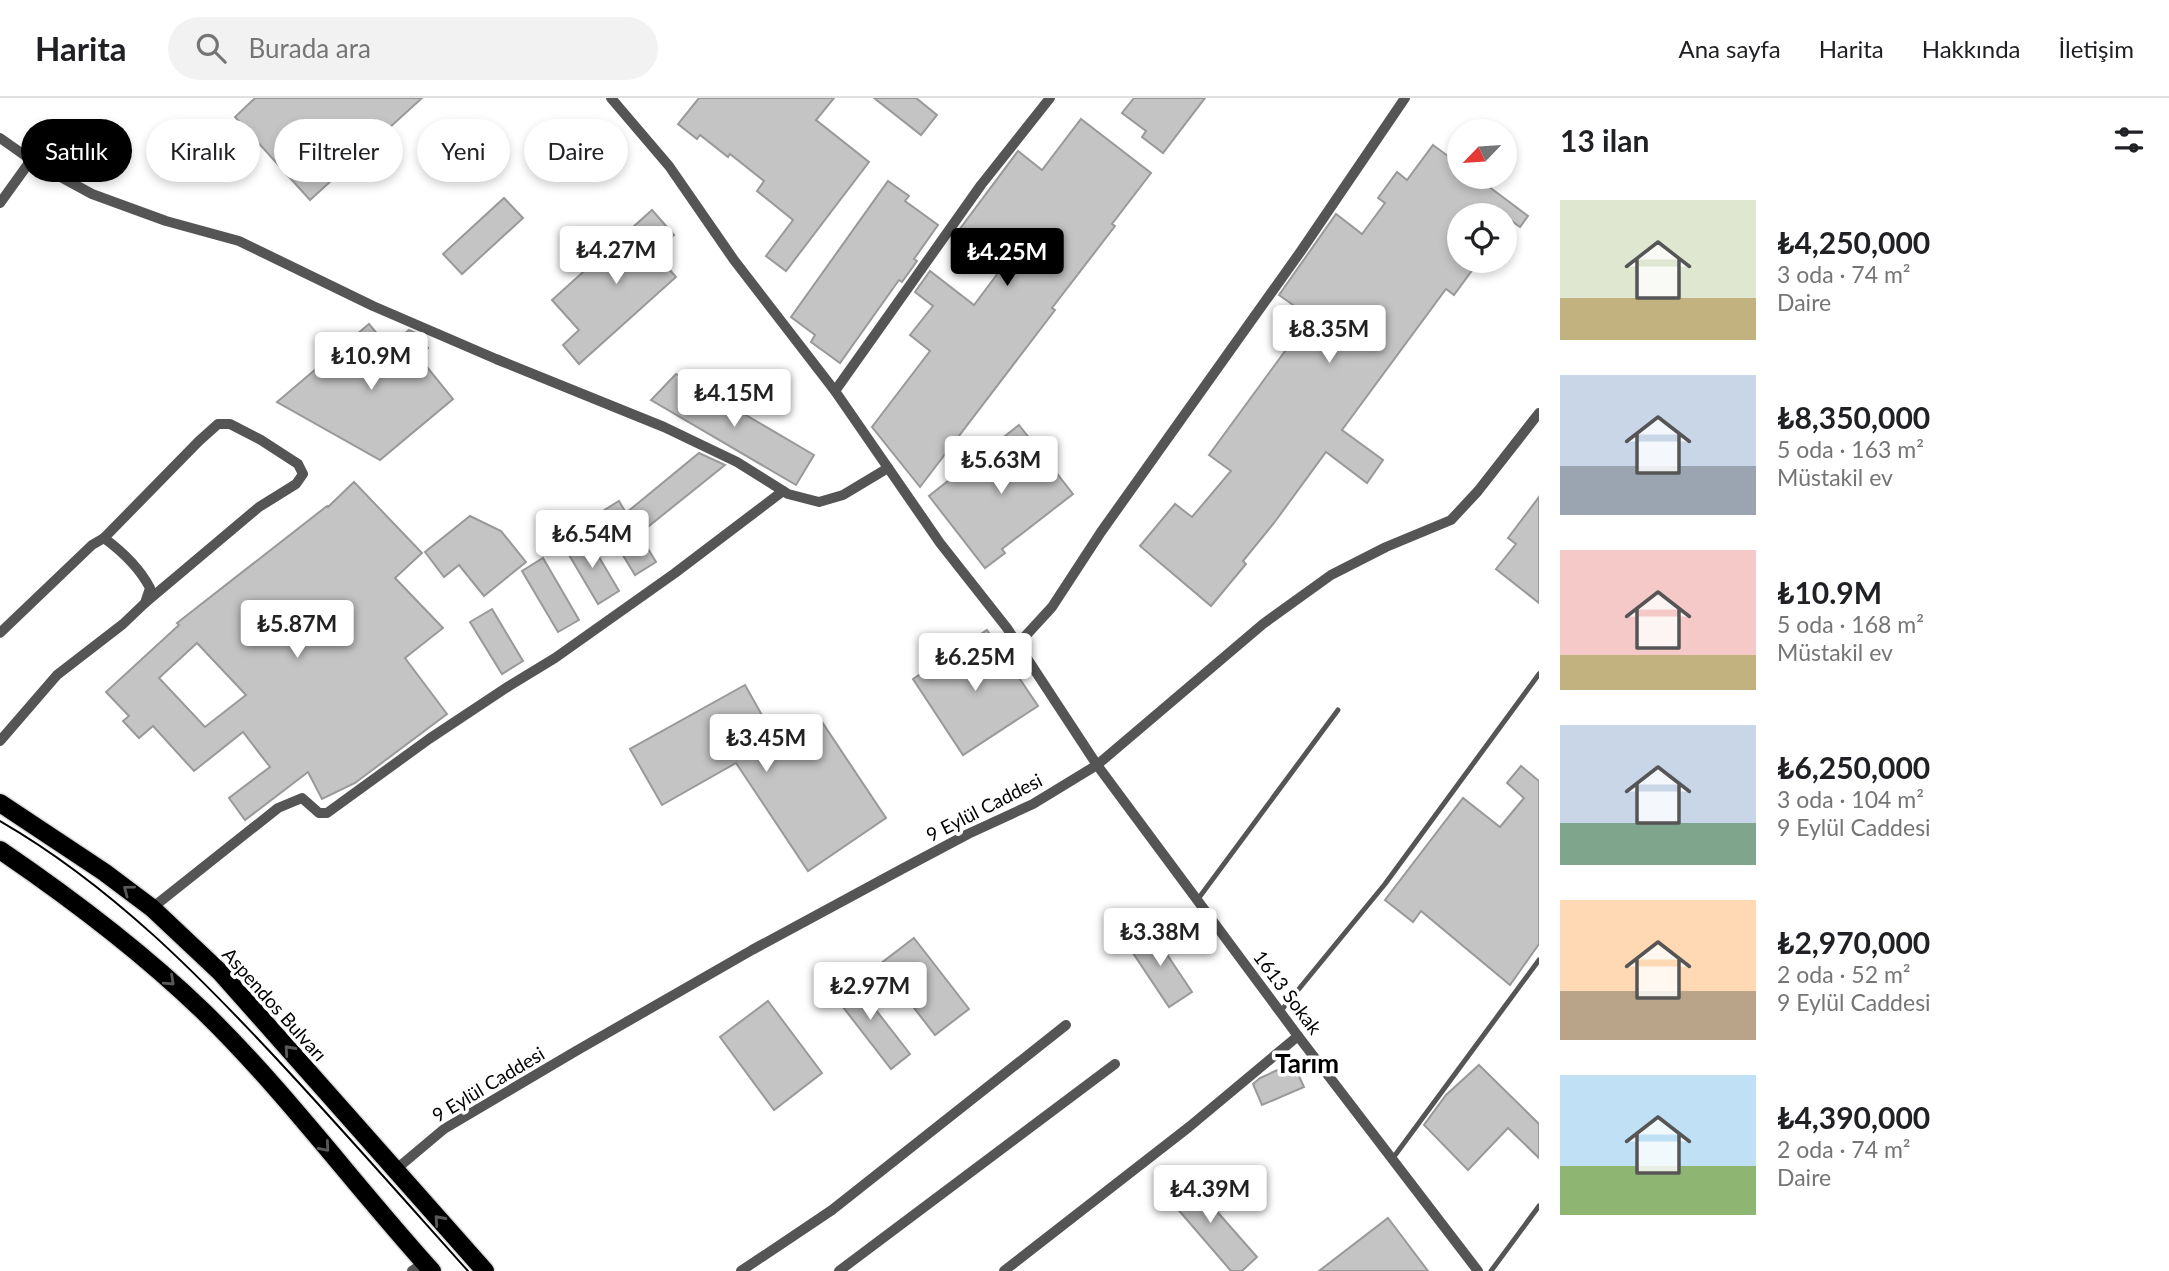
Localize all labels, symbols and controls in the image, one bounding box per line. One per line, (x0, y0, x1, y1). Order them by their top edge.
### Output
search box (168, 17, 658, 80)
text: Harita (35, 28, 126, 68)
icon: search (192, 29, 230, 67)
text: Burada ara (248, 32, 371, 64)
text: Ana sayfa (1678, 34, 1781, 63)
text: Harita (1819, 34, 1884, 63)
text: Hakkında (1922, 34, 2021, 63)
text: İletişim (2059, 34, 2134, 63)
chip: Satılık (21, 119, 132, 182)
chip: Kiralık (146, 119, 260, 182)
chip: Filtreler (274, 119, 403, 182)
chip: Yeni (417, 119, 510, 182)
chip: Daire (524, 119, 628, 182)
north arrow (1447, 119, 1517, 189)
map controls (1447, 119, 1517, 273)
icon: filters (2110, 121, 2148, 159)
text: 13 ilan (1560, 122, 1649, 158)
button: locate (1447, 203, 1517, 273)
text: ₺4,250,000 (1777, 224, 1930, 260)
pin: ₺4.27M (559, 226, 673, 286)
pin: ₺4.25M (950, 228, 1064, 288)
icon: home (1616, 228, 1700, 312)
text: ₺4.27M (576, 235, 656, 263)
text: ₺4.25M (967, 237, 1047, 265)
text: 3 oda · 74 m² (1777, 260, 1911, 288)
text: Daire (1777, 288, 1831, 316)
pin: ₺8.35M (1272, 306, 1386, 365)
text: ₺8.35M (1289, 314, 1369, 342)
pin: ₺10.9M (314, 332, 428, 392)
text: ₺10.9M (331, 341, 411, 369)
pin: ₺4.15M (677, 370, 791, 429)
text: ₺4.15M (694, 378, 774, 406)
text: ₺8,350,000 (1777, 399, 1930, 435)
icon: home (1616, 403, 1700, 487)
text: 5 oda · 163 m² (1777, 435, 1924, 463)
pin: ₺5.63M (944, 436, 1058, 496)
text: ₺5.63M (961, 445, 1041, 473)
text: Müstakil ev (1777, 463, 1893, 491)
pin: ₺6.54M (535, 510, 649, 570)
text: ₺6.54M (552, 519, 632, 547)
text: ₺10.9M (1777, 574, 1882, 610)
icon: home (1616, 578, 1700, 662)
pin: ₺5.87M (240, 601, 354, 660)
text: ₺5.87M (257, 609, 337, 637)
text: 5 oda · 168 m² (1777, 610, 1924, 638)
pin: ₺6.25M (918, 634, 1032, 693)
text: Müstakil ev (1777, 638, 1893, 666)
text: ₺6.25M (935, 642, 1015, 670)
pin: ₺3.45M (709, 714, 823, 774)
text: ₺3.45M (726, 723, 806, 751)
text: ₺6,250,000 (1777, 749, 1930, 785)
icon: home (1616, 753, 1700, 837)
street label: 9 Eylül Caddesi (922, 768, 1046, 846)
text: 3 oda · 104 m² (1777, 785, 1924, 813)
text: 9 Eylül Caddesi (1777, 813, 1931, 841)
one-way arrow (123, 885, 136, 898)
pin: ₺3.38M (1103, 908, 1217, 968)
text: ₺3.38M (1120, 917, 1200, 945)
text: ₺2,970,000 (1777, 924, 1930, 960)
icon: home (1616, 928, 1700, 1012)
street label: Aspendos Bulvarı (218, 943, 332, 1065)
street label: 1613 Sokak (1249, 946, 1327, 1039)
text: 2 oda · 52 m² (1777, 960, 1911, 988)
pin: ₺2.97M (813, 962, 927, 1022)
text: ₺2.97M (830, 971, 910, 999)
one-way arrow (162, 973, 175, 985)
text: 9 Eylül Caddesi (1777, 988, 1931, 1016)
street label: 9 Eylül Caddesi (428, 1041, 548, 1127)
one-way arrow (285, 1045, 297, 1058)
district label: Tarım (1275, 1047, 1339, 1079)
text: ₺4,390,000 (1777, 1099, 1930, 1135)
icon: home (1616, 1103, 1700, 1187)
text: 2 oda · 74 m² (1777, 1135, 1911, 1163)
one-way arrow (317, 1139, 329, 1152)
text: Daire (1777, 1163, 1831, 1191)
pin: ₺4.39M (1153, 1166, 1267, 1225)
text: ₺4.39M (1170, 1174, 1250, 1202)
one-way arrow (435, 1215, 447, 1228)

